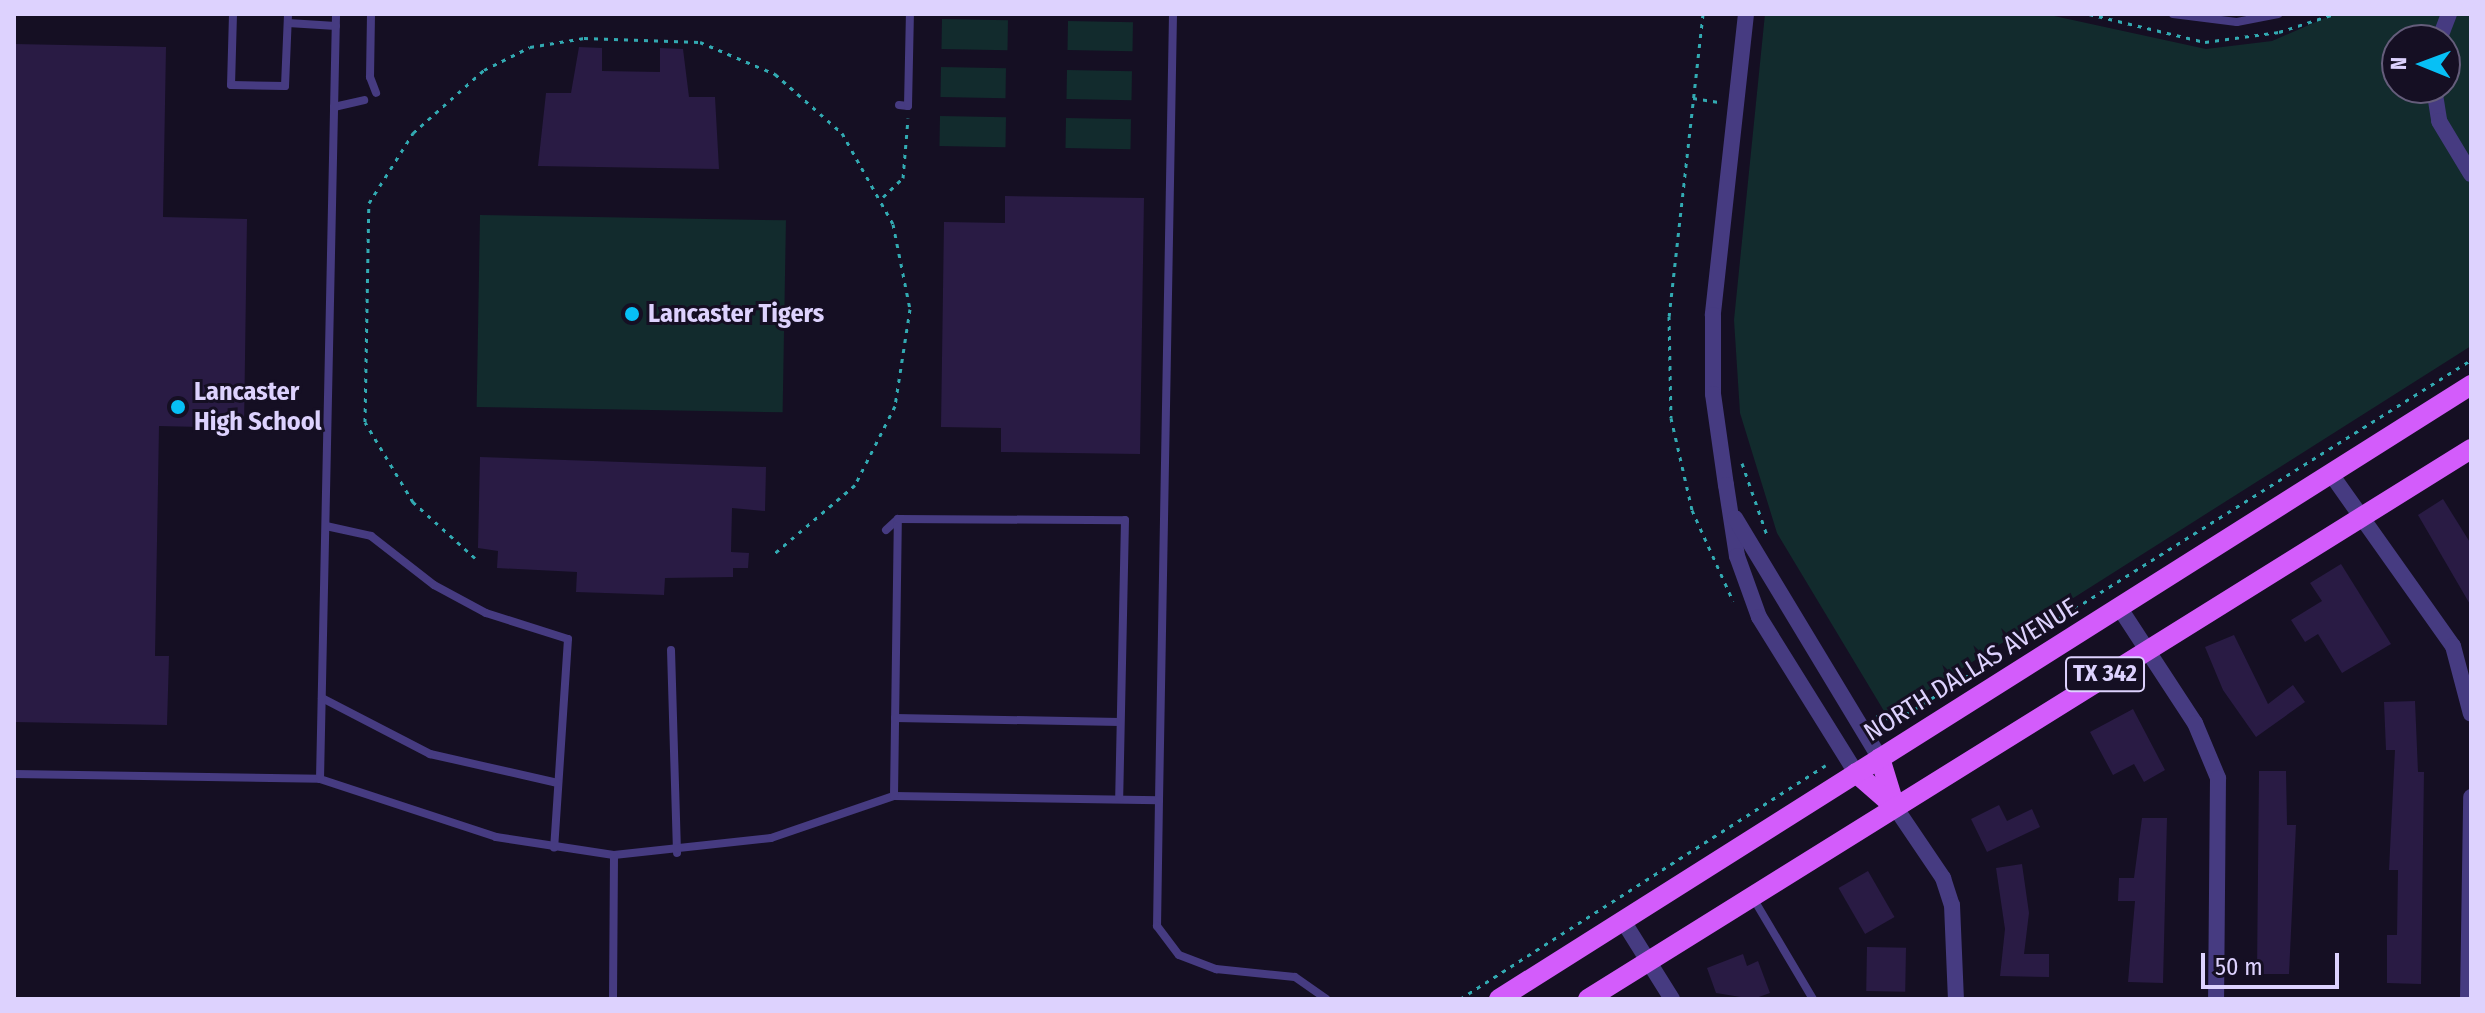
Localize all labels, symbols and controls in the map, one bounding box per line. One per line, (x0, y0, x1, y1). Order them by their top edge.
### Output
north arrow (2381, 24, 2461, 104)
text: N (2385, 57, 2412, 70)
place label: Lancaster Tigers (648, 298, 824, 330)
marker: Lancaster Tigers (623, 305, 641, 323)
place label: Lancaster High School (194, 376, 322, 438)
marker: Lancaster High School (169, 398, 187, 416)
street label: NORTH DALLAS AVENUE (1858, 592, 2084, 748)
road number: TX 342 (2065, 654, 2145, 694)
scale bar (2205, 937, 2343, 987)
text: 50 m (2215, 953, 2263, 981)

